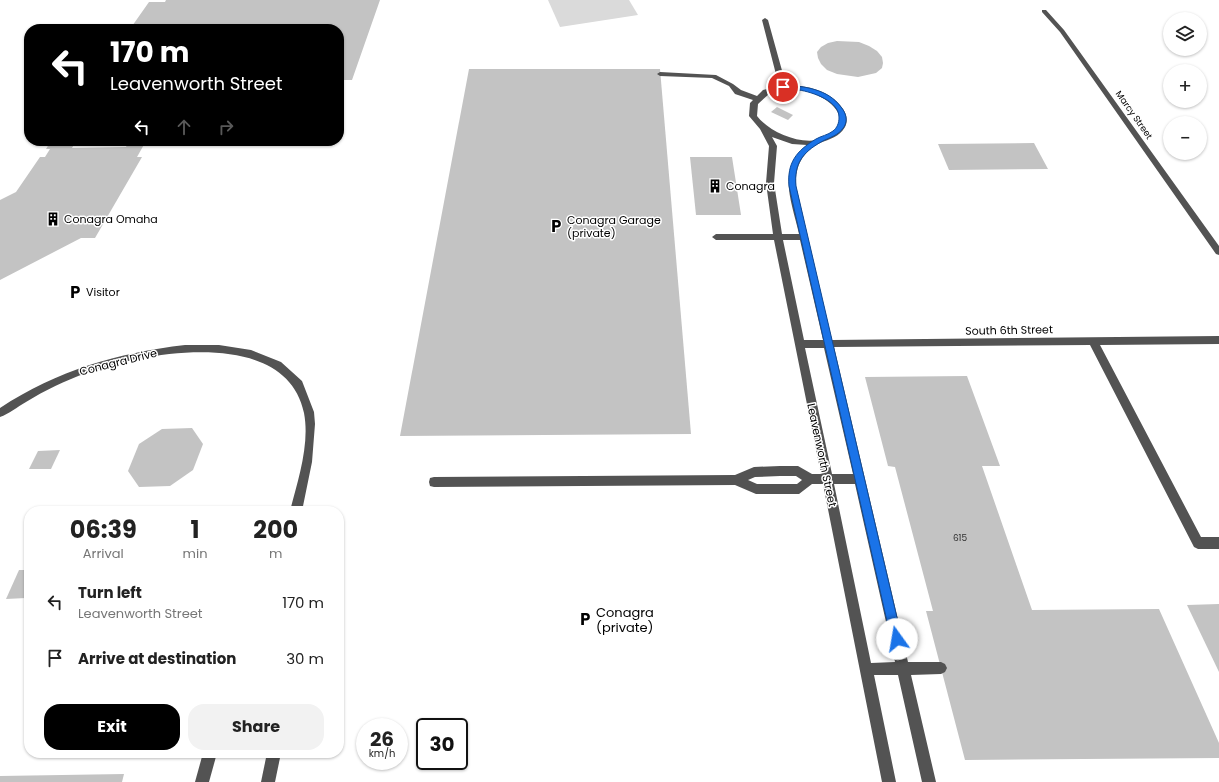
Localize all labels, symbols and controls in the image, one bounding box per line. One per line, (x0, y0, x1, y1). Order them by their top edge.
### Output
map controls (1163, 12, 1207, 160)
button: layers (1163, 12, 1207, 56)
text: 170 m (110, 33, 189, 72)
icon: left (44, 40, 96, 92)
button: + (1163, 64, 1207, 108)
pin (766, 70, 800, 104)
text: Leavenworth Street (110, 71, 282, 96)
icon: arrive (772, 76, 794, 98)
street label: Marcy Street (1113, 88, 1155, 142)
icon: left (131, 116, 153, 138)
icon: ahead (173, 116, 195, 138)
icon: right (215, 116, 237, 138)
button: − (1163, 116, 1207, 160)
building icon: Conagra (707, 178, 723, 194)
place label: Conagra (726, 178, 775, 194)
building icon: Conagra Omaha (45, 211, 61, 227)
place label: Conagra Omaha (64, 211, 158, 227)
place label: Conagra Garage (private) (567, 212, 661, 241)
parking icon: Conagra Garage (private) (548, 218, 564, 234)
parking icon: Visitor (67, 284, 83, 300)
place label: Visitor (86, 284, 120, 300)
street label: South 6th Street (965, 321, 1053, 339)
street label: Conagra Drive (77, 345, 159, 379)
street label: Leavenworth Street (803, 402, 841, 508)
text: 06:39 (70, 513, 137, 546)
text: 1 (190, 513, 200, 546)
text: 200 (253, 513, 298, 546)
house number: 615 (953, 532, 967, 544)
text: Arrival (83, 544, 124, 563)
text: min (183, 544, 207, 563)
text: m (269, 544, 282, 563)
text: Turn left (78, 582, 142, 603)
icon: left (44, 591, 66, 613)
text: 170 m (282, 592, 324, 613)
place label: Conagra (private) (596, 603, 654, 637)
text: Leavenworth Street (78, 604, 203, 623)
parking icon: Conagra (private) (577, 611, 593, 627)
position arrow (876, 618, 918, 660)
icon: arrive (44, 647, 66, 669)
text: Arrive at destination (78, 648, 236, 669)
text: 30 m (286, 648, 324, 669)
button: Exit (44, 704, 180, 750)
button: Share (188, 704, 324, 750)
speed limit sign: 30 (416, 718, 468, 770)
text: 26 (370, 725, 394, 753)
text: km/h (369, 746, 395, 761)

